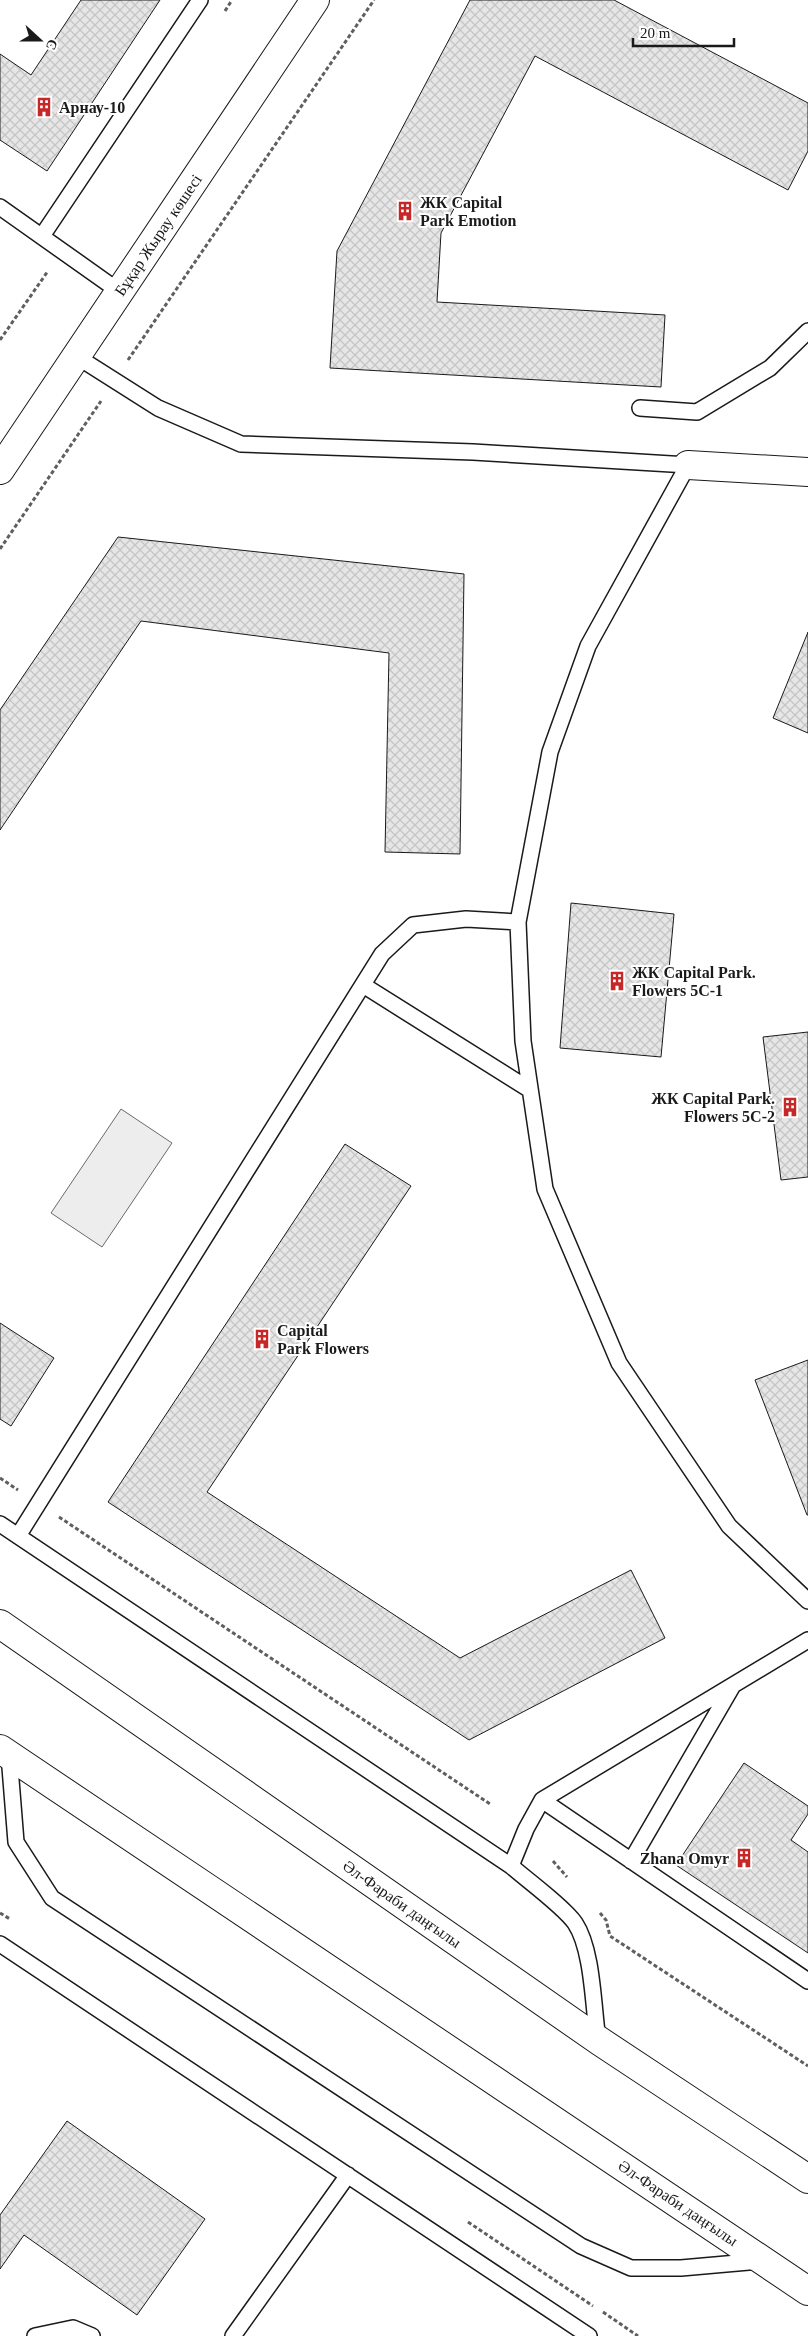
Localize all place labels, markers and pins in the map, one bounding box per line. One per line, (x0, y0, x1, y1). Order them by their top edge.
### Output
building icon: Арнау-10 (33, 96, 55, 118)
place label: Арнау-10 (59, 99, 125, 117)
place label: ЖК Capital Park Emotion (420, 194, 517, 229)
building icon: ЖК Capital Park Emotion (394, 200, 416, 222)
place label: ЖК Capital Park. Flowers 5C-1 (632, 964, 756, 999)
building icon: ЖК Capital Park. Flowers 5C-1 (606, 970, 628, 992)
place label: ЖК Capital Park. Flowers 5C-2 (651, 1090, 775, 1125)
building icon: ЖК Capital Park. Flowers 5C-2 (779, 1096, 801, 1118)
place label: Capital Park Flowers (277, 1322, 369, 1357)
building icon: Capital Park Flowers (251, 1328, 273, 1350)
building icon: Zhana Omyr (733, 1847, 755, 1869)
place label: Zhana Omyr (640, 1850, 729, 1868)

